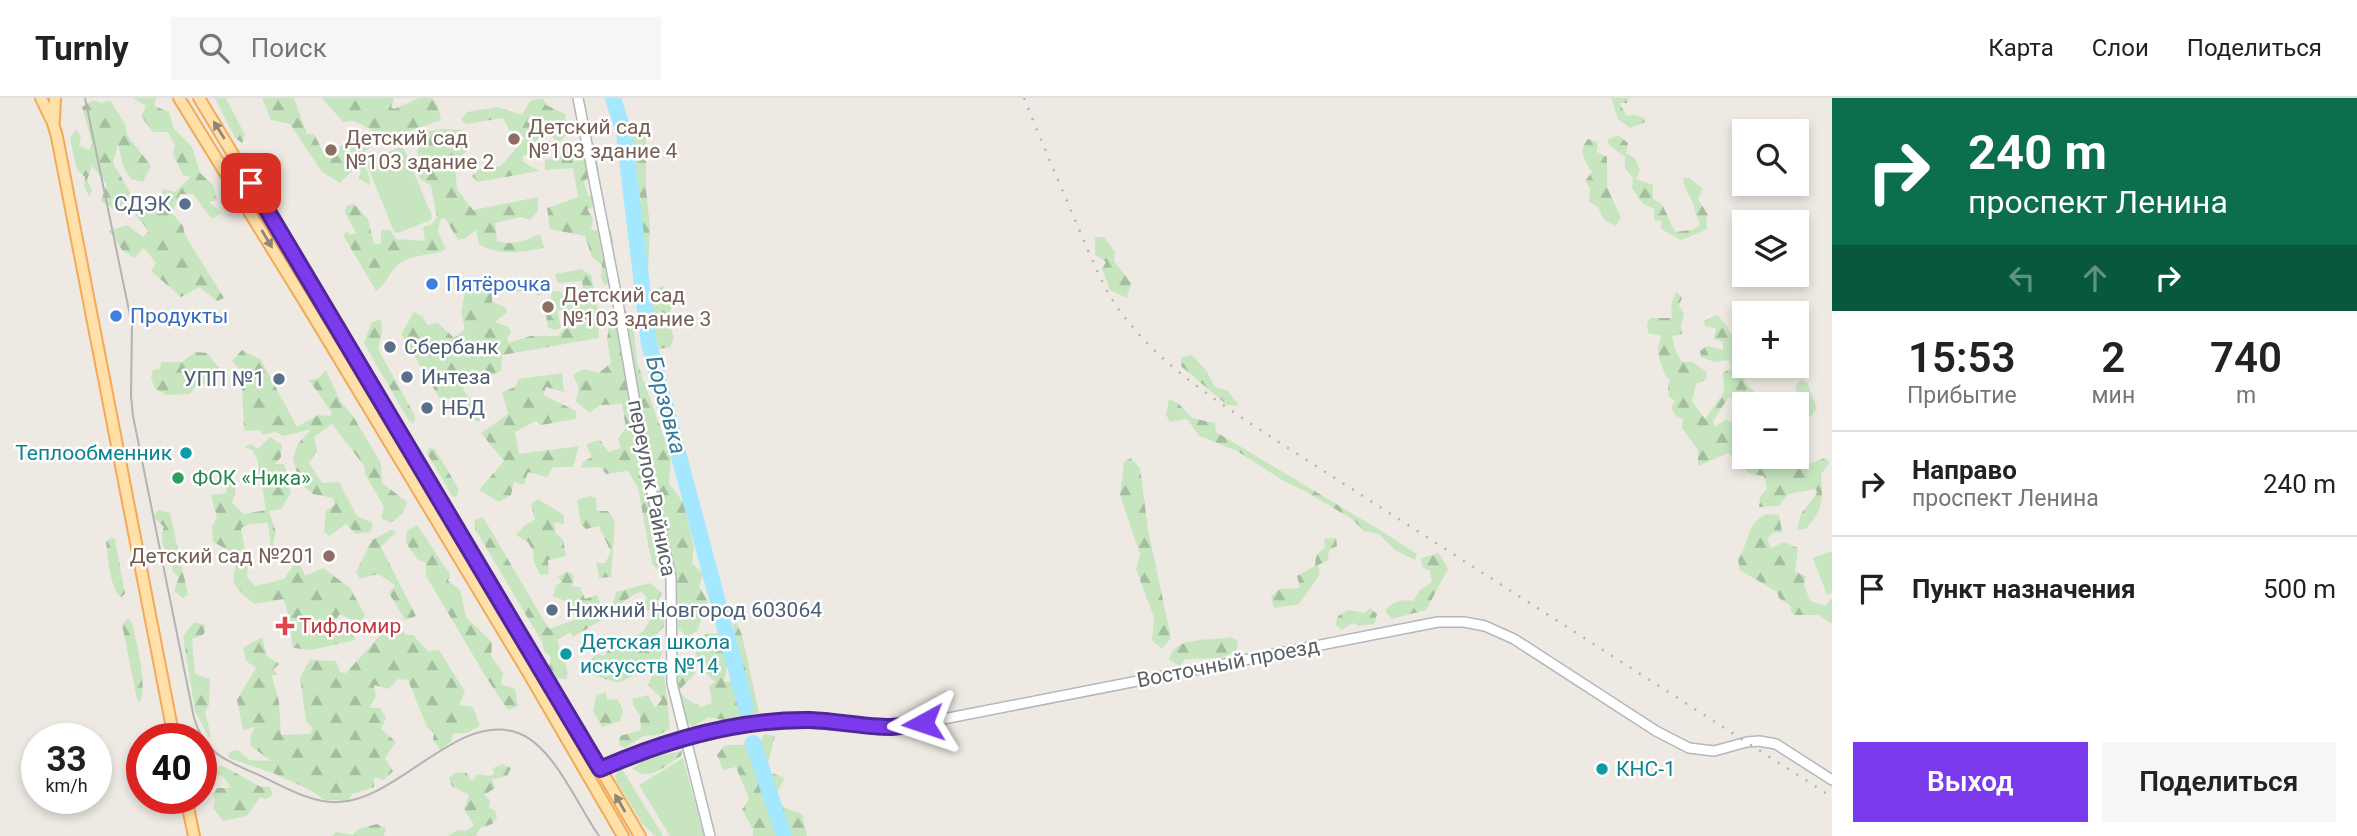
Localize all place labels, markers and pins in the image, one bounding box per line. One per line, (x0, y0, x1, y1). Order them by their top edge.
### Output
place label: Детский сад №103 здание 4 (528, 115, 678, 163)
place label: Детский сад №103 здание 2 (345, 126, 495, 174)
marker: Детский сад №103 здание 4 (506, 131, 522, 147)
marker: Детский сад №103 здание 2 (323, 142, 339, 158)
pin (221, 153, 281, 213)
place label: СДЭК (114, 192, 171, 216)
marker: СДЭК (177, 196, 193, 212)
place label: Пятёрочка (446, 272, 551, 296)
marker: Пятёрочка (424, 276, 440, 292)
place label: Детский сад №103 здание 3 (562, 283, 711, 331)
marker: Детский сад №103 здание 3 (540, 299, 556, 315)
place label: Продукты (130, 304, 228, 328)
marker: Продукты (108, 308, 124, 324)
place label: Сбербанк (404, 335, 499, 359)
marker: Сбербанк (382, 339, 398, 355)
place label: Интеза (421, 365, 491, 389)
place label: УПП №1 (183, 367, 265, 391)
marker: Интеза (399, 369, 415, 385)
marker: УПП №1 (271, 371, 287, 387)
place label: НБД (441, 396, 485, 420)
marker: НБД (419, 400, 435, 416)
place label: Теплообменник (15, 441, 173, 465)
marker: Теплообменник (178, 445, 194, 461)
place label: ФОК «Ника» (192, 466, 311, 490)
marker: ФОК «Ника» (170, 470, 186, 486)
place label: Детский сад №201 (130, 544, 315, 568)
marker: Детский сад №201 (321, 548, 337, 564)
place label: Нижний Новгород 603064 (566, 598, 822, 622)
marker: Нижний Новгород 603064 (544, 602, 560, 618)
place label: Тифломир (299, 614, 401, 638)
marker: Тифломир (277, 618, 293, 634)
place label: Детская школа искусств №14 (580, 630, 730, 678)
marker: Детская школа искусств №14 (558, 646, 574, 662)
place label: КНС-1 (1616, 757, 1676, 781)
marker: КНС-1 (1594, 761, 1610, 777)

